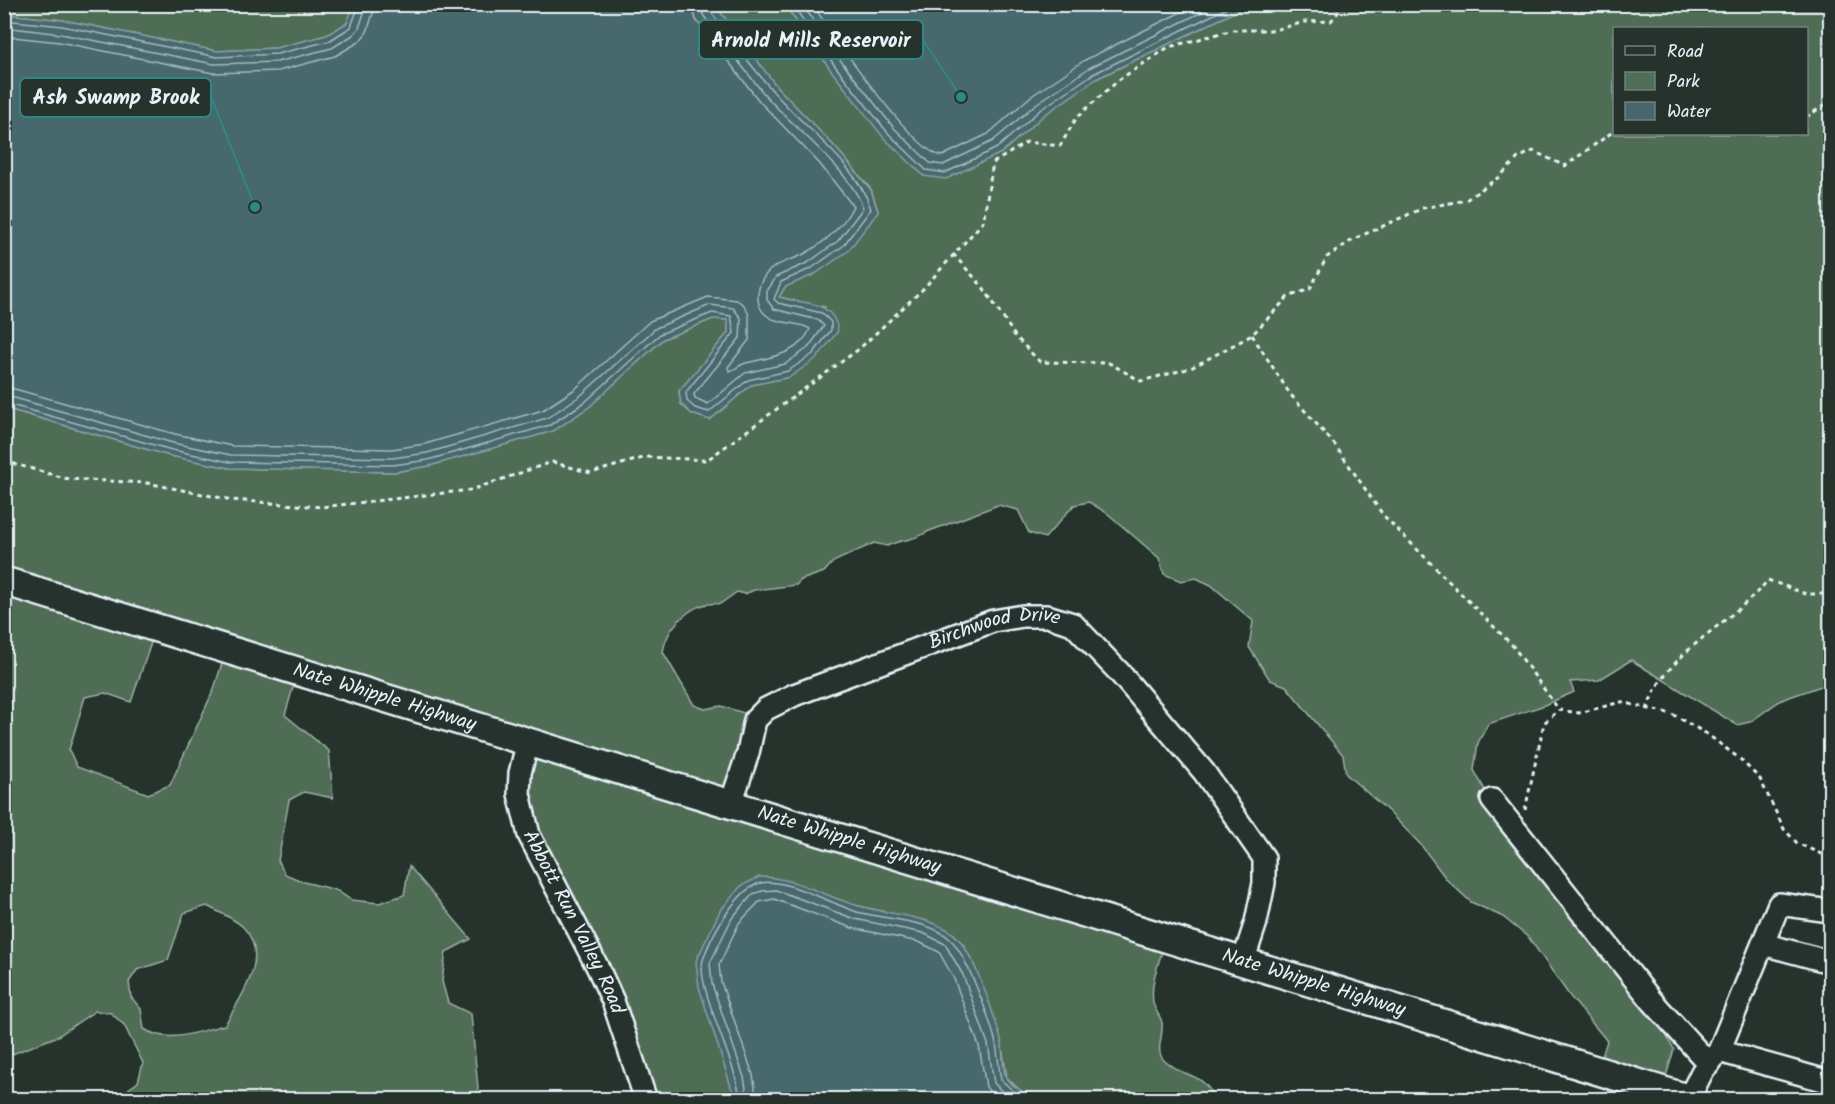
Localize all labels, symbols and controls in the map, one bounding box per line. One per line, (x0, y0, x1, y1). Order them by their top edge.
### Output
callout: Arnold Mills Reservoir (699, 20, 923, 59)
text: Arnold Mills Reservoir (711, 25, 912, 58)
legend (1613, 27, 1808, 135)
text: Road (1667, 38, 1704, 67)
text: Park (1667, 68, 1700, 97)
callout: Ash Swamp Brook (20, 78, 211, 117)
text: Ash Swamp Brook (33, 82, 200, 115)
text: Water (1667, 98, 1712, 127)
street label: Birchwood Drive (924, 600, 1065, 659)
street label: Nate Whipple Highway (289, 655, 481, 741)
street label: Nate Whipple Highway (753, 797, 945, 884)
street label: Abbott Run Valley Road (513, 825, 633, 1019)
street label: Nate Whipple Highway (1218, 940, 1410, 1027)

